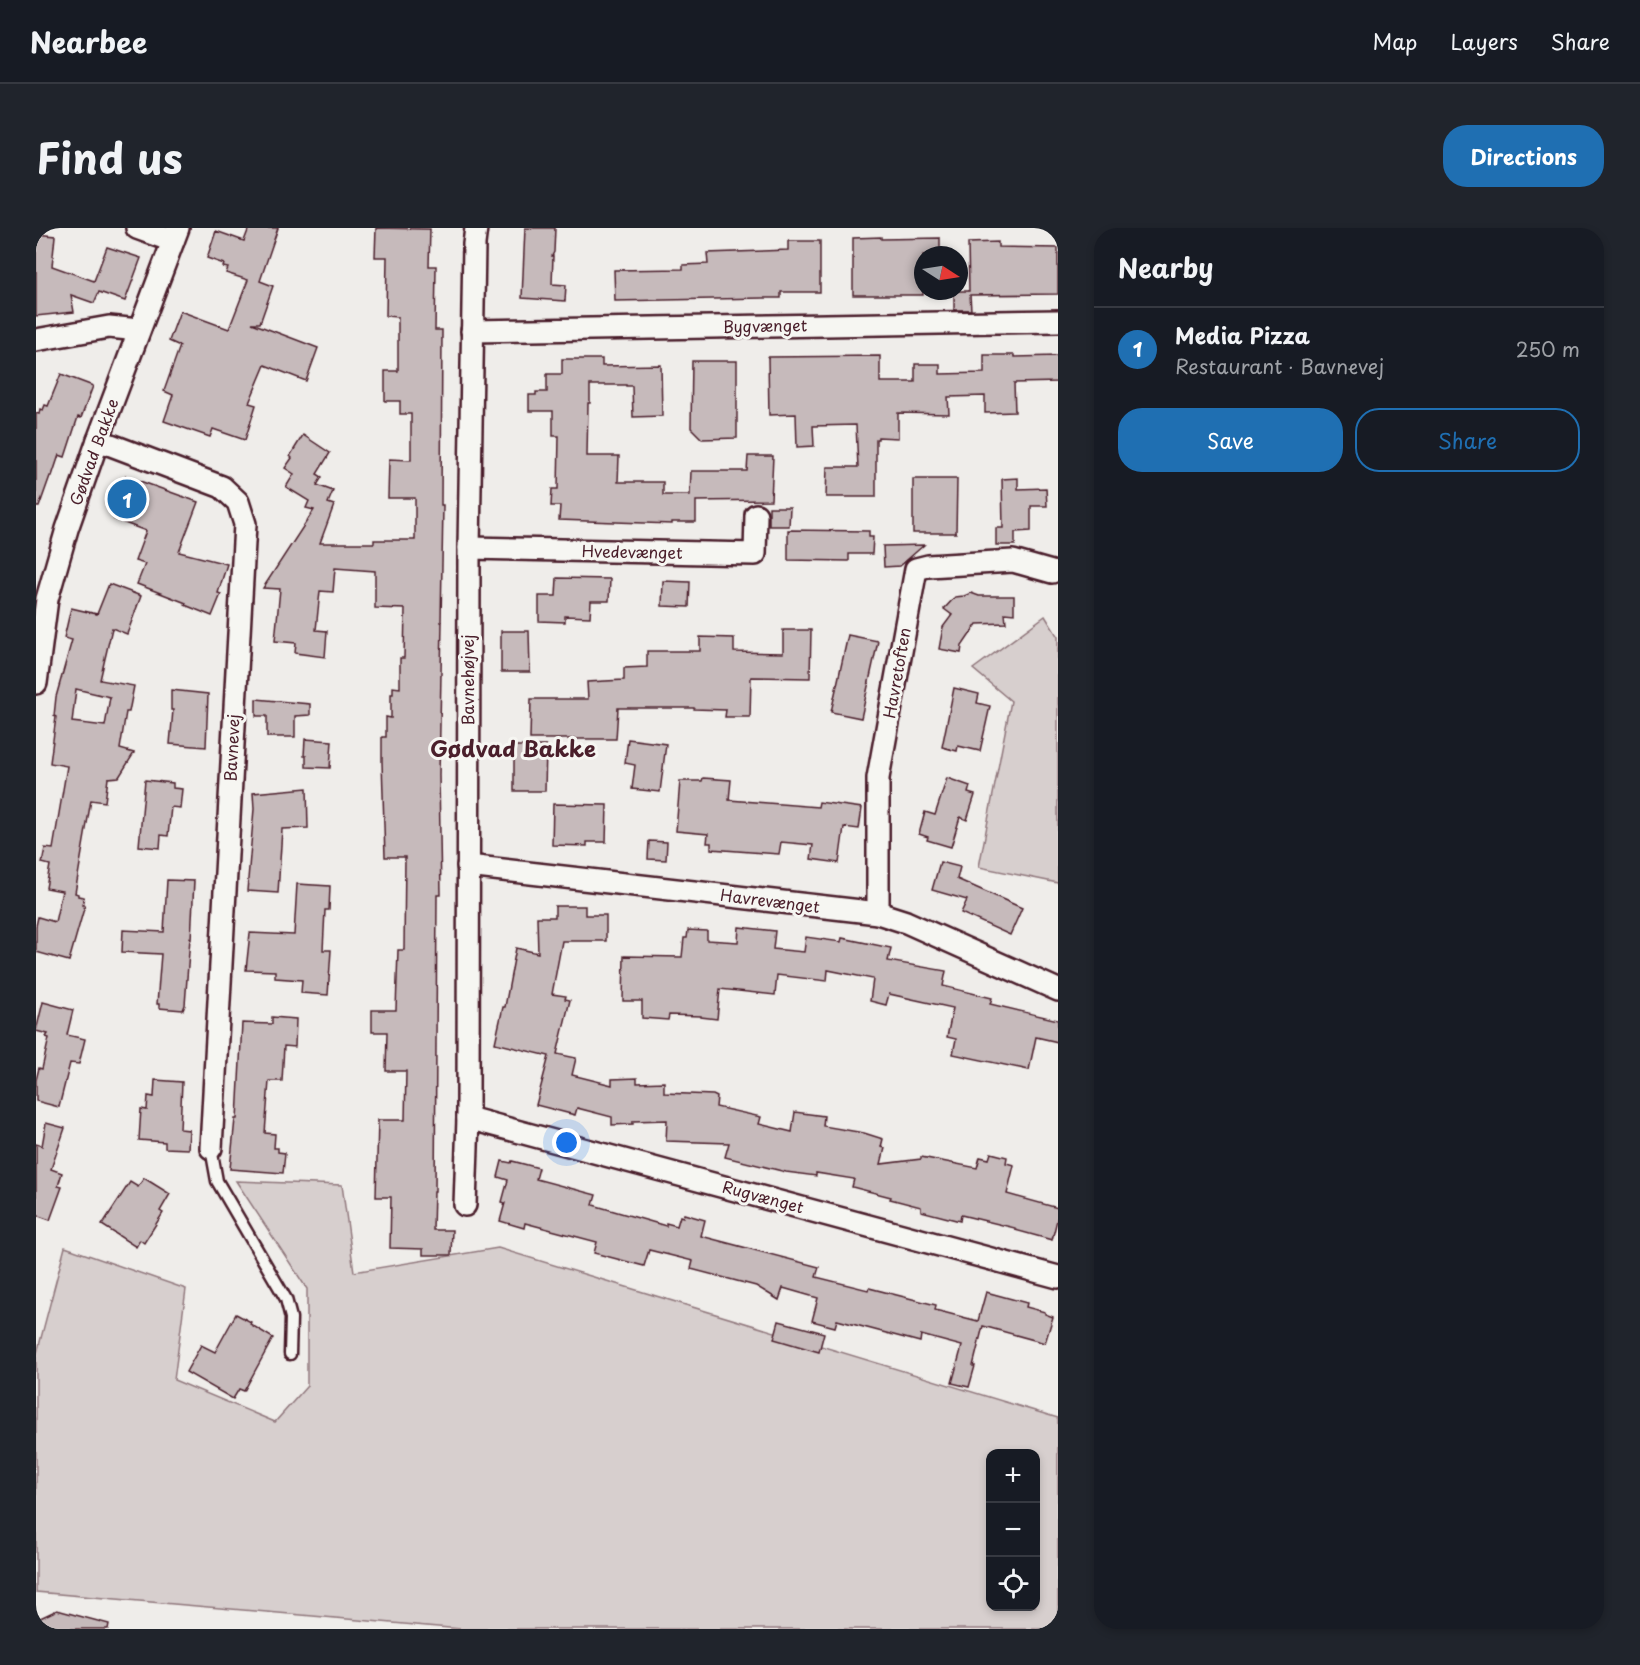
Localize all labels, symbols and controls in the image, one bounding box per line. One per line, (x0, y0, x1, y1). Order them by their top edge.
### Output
text: Nearbee (30, 20, 147, 63)
text: Map (1373, 25, 1417, 57)
text: Layers (1450, 25, 1518, 57)
text: Share (1551, 25, 1610, 57)
text: Find us (36, 125, 183, 188)
button: Directions (1443, 125, 1604, 187)
north arrow (914, 246, 968, 300)
text: Nearby (1118, 248, 1213, 287)
street label: Bygvænget (723, 312, 808, 338)
text: Media Pizza (1175, 318, 1310, 351)
text: 1 (1133, 334, 1142, 364)
text: 250 m (1516, 334, 1580, 364)
text: Restaurant · Bavnevej (1175, 351, 1384, 381)
street label: Gødvad Bakke (63, 395, 124, 509)
button: Save (1118, 408, 1343, 472)
button: Share (1355, 408, 1580, 472)
pin: 1 (108, 476, 146, 522)
street label: Hvedevænget (581, 538, 683, 564)
street label: Havretoften (876, 625, 916, 720)
street label: Bavnehøjvej (455, 634, 479, 726)
street label: Bavnevej (217, 714, 245, 782)
district label: Gødvad Bakke (430, 731, 596, 764)
street label: Havrevænget (719, 882, 822, 918)
your location (552, 1128, 581, 1157)
street label: Rugvænget (720, 1174, 807, 1219)
map controls (986, 1449, 1040, 1611)
button: + (986, 1449, 1040, 1503)
button: − (986, 1503, 1040, 1557)
button: locate (986, 1557, 1040, 1611)

